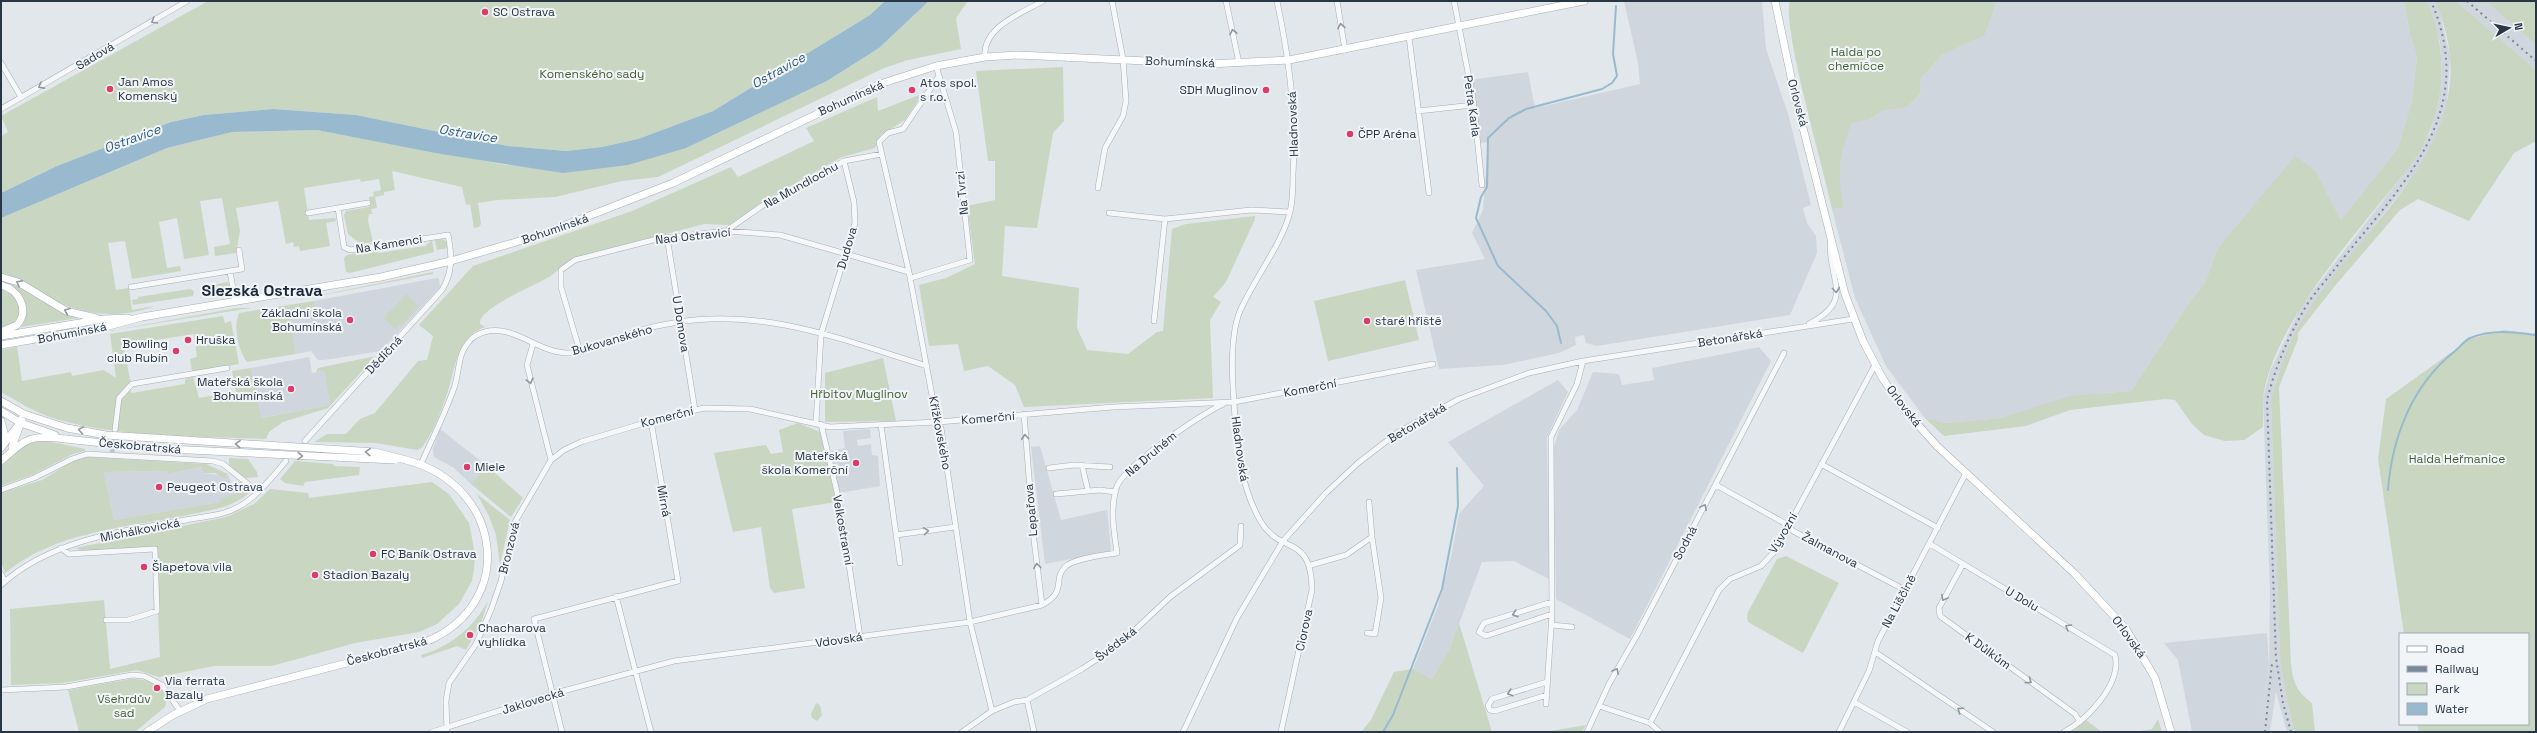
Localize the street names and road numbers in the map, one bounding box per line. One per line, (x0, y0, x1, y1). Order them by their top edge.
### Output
street label: Sadová (73, 38, 117, 74)
street label: Bohumínská (1145, 53, 1215, 71)
street label: Petra Karla (1460, 74, 1484, 138)
street label: Bohumínská (816, 76, 886, 120)
street label: Orlovská (1784, 78, 1812, 129)
street label: Hladnovská (1284, 91, 1302, 157)
street label: Na Mundlochu (761, 158, 841, 212)
street label: Na Tvrzi (952, 170, 972, 216)
street label: Bohumínská (519, 210, 591, 248)
street label: Nad Ostravicí (655, 224, 732, 248)
street label: Dudova (833, 225, 861, 271)
street label: Na Kamenci (355, 231, 423, 257)
street label: U Domova (669, 295, 693, 354)
street label: Bohumínská (36, 318, 108, 348)
street label: Bukovanského (570, 321, 654, 359)
street label: Betonářská (1696, 325, 1764, 351)
street label: Dědičná (362, 332, 406, 378)
street label: Komerční (1282, 375, 1338, 401)
street label: Orlovská (1883, 382, 1925, 430)
street label: Křížkovského (925, 395, 955, 471)
street label: Betonářská (1385, 399, 1449, 447)
street label: Komerční (639, 403, 695, 431)
street label: Komerční (961, 408, 1015, 428)
street label: Hladnovská (1228, 415, 1253, 483)
street label: Na Druhém (1122, 428, 1180, 480)
street label: Českobratrská (98, 434, 182, 458)
street label: Lepařova (1021, 483, 1041, 537)
street label: Mírná (653, 484, 675, 518)
street label: Velkostranní (829, 494, 857, 566)
street label: Vývozní (1765, 510, 1801, 556)
street label: Michálkovická (99, 514, 181, 546)
street label: Bronzová (495, 520, 523, 576)
street label: Sodná (1669, 523, 1701, 563)
street label: Žalmanova (1799, 528, 1861, 572)
street label: Na Liščině (1878, 571, 1920, 631)
street label: U Dolu (2002, 583, 2042, 615)
street label: Ciorova (1292, 607, 1316, 653)
street label: Orlovská (2108, 613, 2150, 661)
street label: Švédská (1092, 623, 1140, 665)
street label: Vdovská (814, 629, 864, 651)
street label: K Důlkům (1962, 629, 2014, 673)
street label: Českobratrská (345, 633, 429, 669)
street label: Jaklovecká (500, 684, 566, 718)

